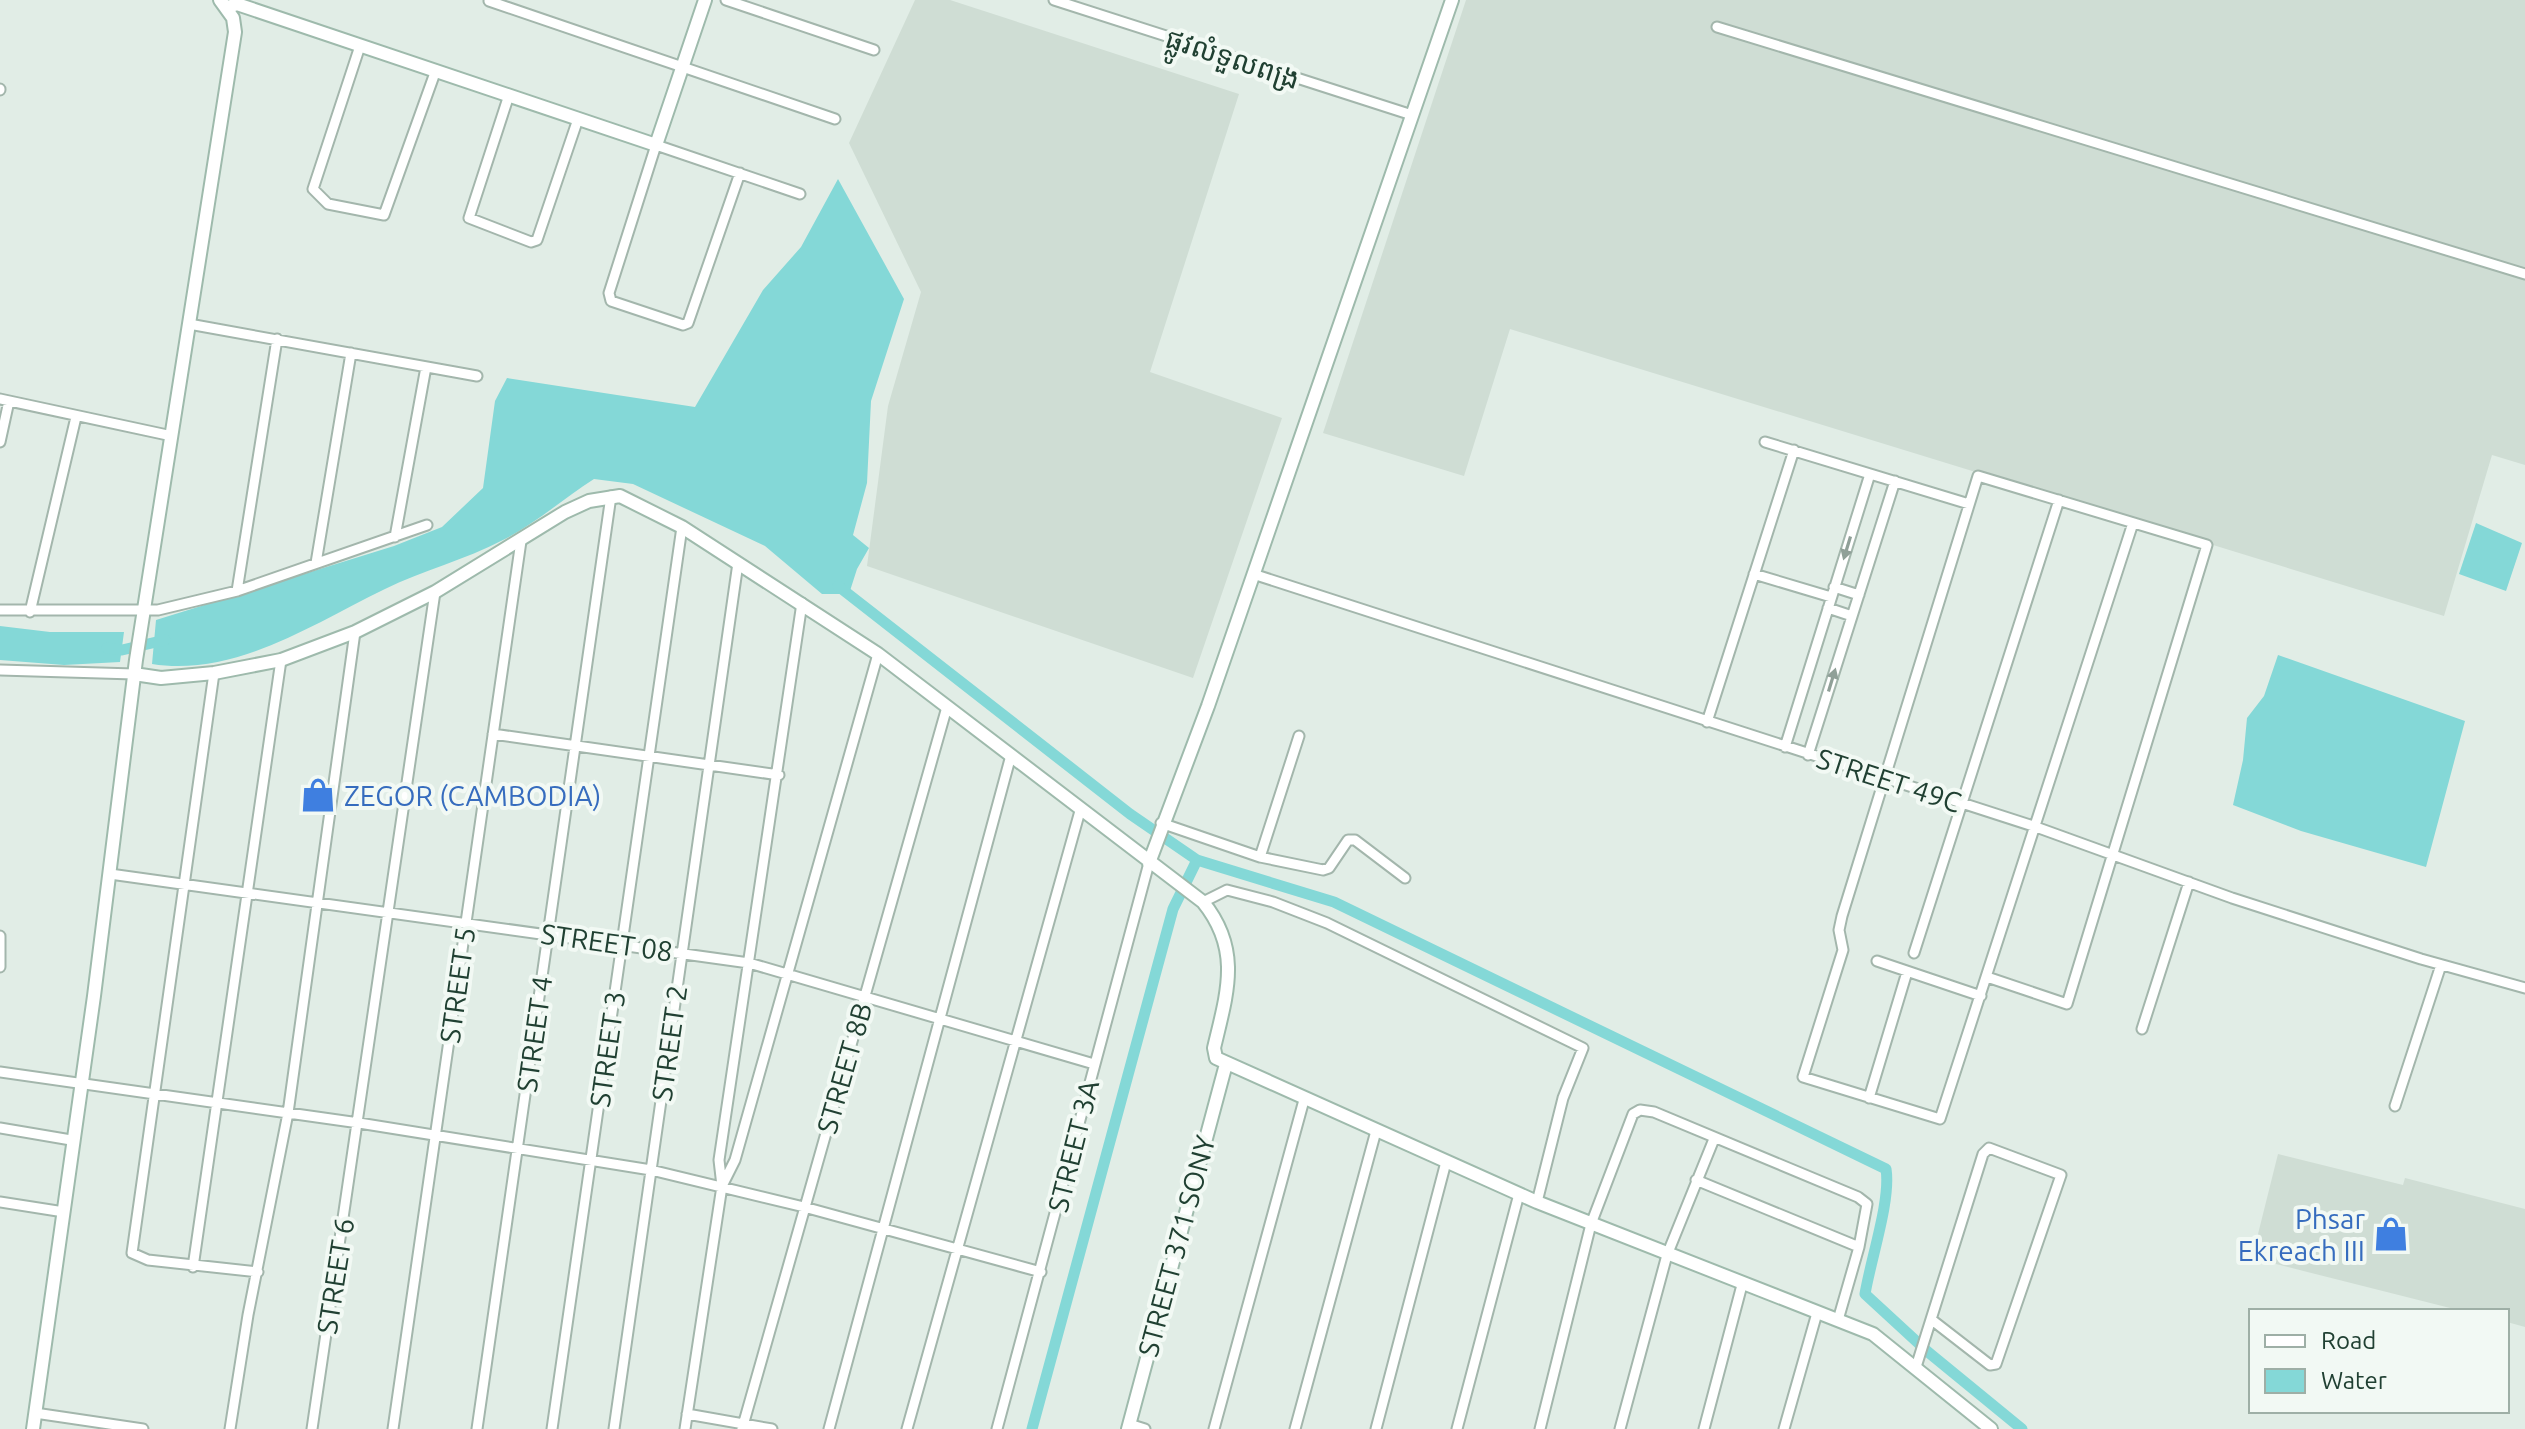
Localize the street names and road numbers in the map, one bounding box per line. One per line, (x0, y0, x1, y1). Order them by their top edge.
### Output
street label: ផ្លូវលំទួលពង្រ (1159, 22, 1304, 104)
street label: STREET 49C (1813, 742, 1965, 818)
street label: STREET 08 (539, 917, 675, 967)
street label: STREET 5 (434, 925, 480, 1045)
street label: STREET 4 (511, 974, 557, 1094)
street label: STREET 2 (646, 983, 692, 1103)
street label: STREET 3 (584, 989, 630, 1109)
street label: STREET 8B (811, 999, 877, 1137)
street label: STREET 3A (1042, 1077, 1104, 1215)
street label: STREET 371 SONY (1132, 1132, 1220, 1360)
street label: STREET 6 (311, 1216, 359, 1336)

